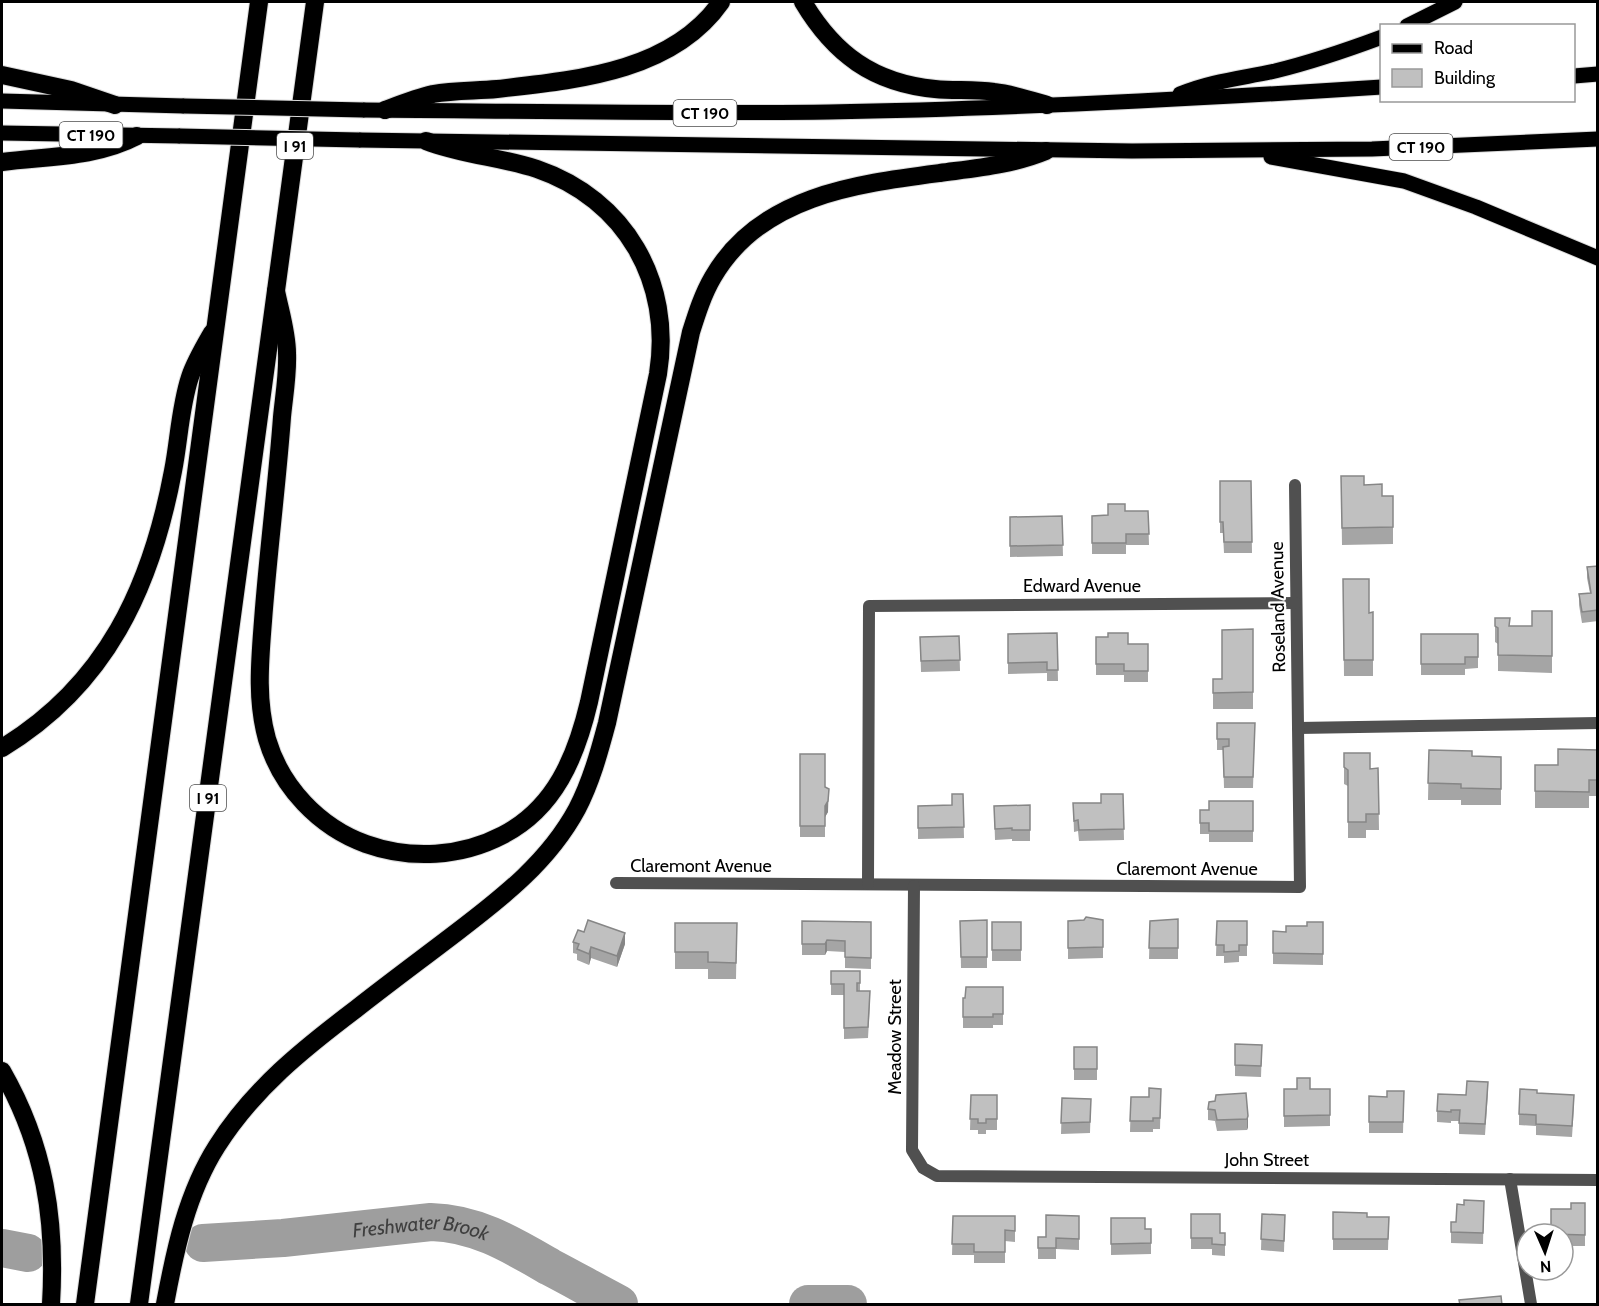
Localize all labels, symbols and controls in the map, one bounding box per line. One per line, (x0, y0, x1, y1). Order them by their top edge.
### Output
legend (1380, 24, 1575, 102)
text: Road (1434, 37, 1473, 59)
text: Building (1434, 67, 1496, 89)
road number: CT 190 (674, 100, 736, 126)
road number: CT 190 (60, 122, 122, 148)
road number: I 91 (277, 133, 313, 159)
road number: CT 190 (1390, 134, 1452, 160)
street label: Roseland Avenue (1266, 541, 1290, 673)
street label: Edward Avenue (1023, 575, 1141, 597)
road number: I 91 (190, 785, 226, 811)
street label: Claremont Avenue (630, 855, 772, 877)
street label: Claremont Avenue (1116, 858, 1258, 880)
street label: Meadow Street (884, 979, 906, 1095)
street label: John Street (1224, 1149, 1309, 1171)
water label: Freshwater Brook (351, 1210, 494, 1246)
north arrow (1515, 1222, 1575, 1282)
text: N (1540, 1257, 1552, 1276)

